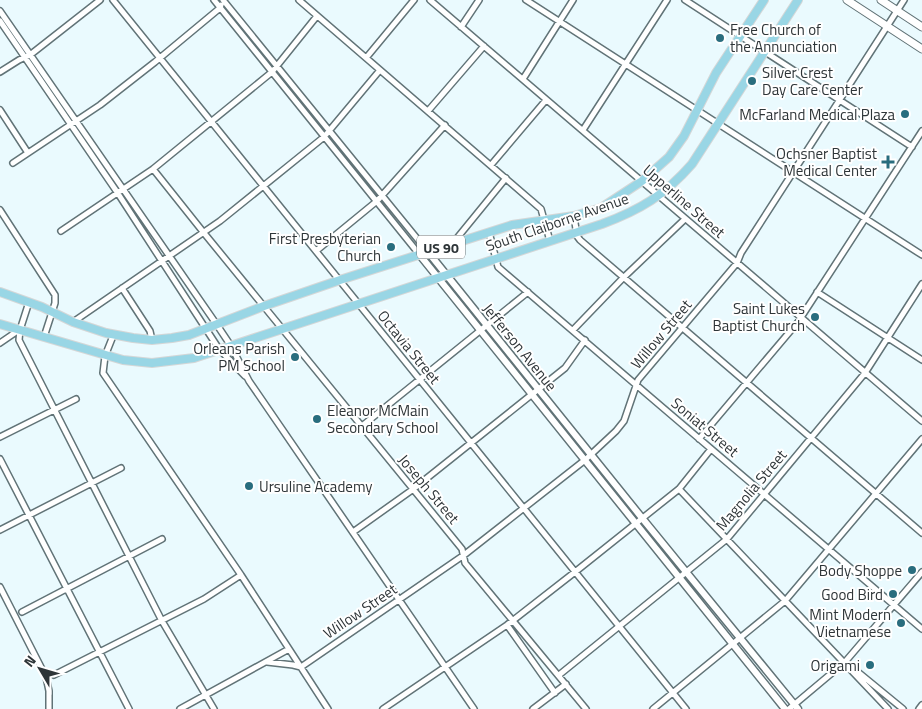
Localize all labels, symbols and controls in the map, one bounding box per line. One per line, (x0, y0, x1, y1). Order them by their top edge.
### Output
place label: Free Church of the Annunciation (730, 18, 837, 58)
marker: Free Church of the Annunciation (714, 32, 726, 44)
place label: Silver Crest Day Care Center (762, 61, 863, 101)
marker: Silver Crest Day Care Center (746, 75, 758, 87)
place label: McFarland Medical Plaza (739, 103, 895, 126)
marker: McFarland Medical Plaza (899, 108, 911, 120)
place label: Ochsner Baptist Medical Center (776, 142, 878, 182)
marker: Ochsner Baptist Medical Center (881, 155, 895, 169)
street label: Upperline Street (638, 159, 731, 244)
street label: South Claiborne Avenue (482, 187, 632, 257)
place label: First Presbyterian Church (269, 227, 381, 267)
road number: US 90 (417, 236, 465, 258)
marker: First Presbyterian Church (385, 241, 397, 253)
street label: Willow Street (625, 294, 698, 374)
place label: Saint Lukes Baptist Church (712, 297, 805, 337)
street label: Jefferson Avenue (477, 298, 563, 396)
street label: Octavia Street (372, 305, 446, 389)
marker: Saint Lukes Baptist Church (809, 311, 821, 323)
place label: Orleans Parish PM School (193, 337, 285, 377)
marker: Orleans Parish PM School (289, 351, 301, 363)
street label: Soniat Street (666, 392, 744, 463)
place label: Eleanor McMain Secondary School (327, 399, 438, 439)
marker: Eleanor McMain Secondary School (311, 413, 323, 425)
street label: Magnolia Street (710, 444, 792, 536)
street label: Joseph Street (393, 449, 465, 529)
place label: Ursuline Academy (259, 475, 373, 498)
marker: Ursuline Academy (243, 480, 255, 492)
place label: Body Shoppe (819, 559, 902, 582)
marker: Body Shoppe (906, 564, 918, 576)
street label: Willow Street (318, 577, 402, 644)
place label: Good Bird (821, 583, 883, 606)
marker: Good Bird (887, 588, 899, 600)
place label: Mint Modern Vietnamese (809, 603, 891, 643)
marker: Mint Modern Vietnamese (895, 617, 907, 629)
north arrow (15, 644, 65, 694)
text: N (18, 650, 41, 671)
place label: Origami (811, 654, 860, 677)
marker: Origami (864, 659, 876, 671)

